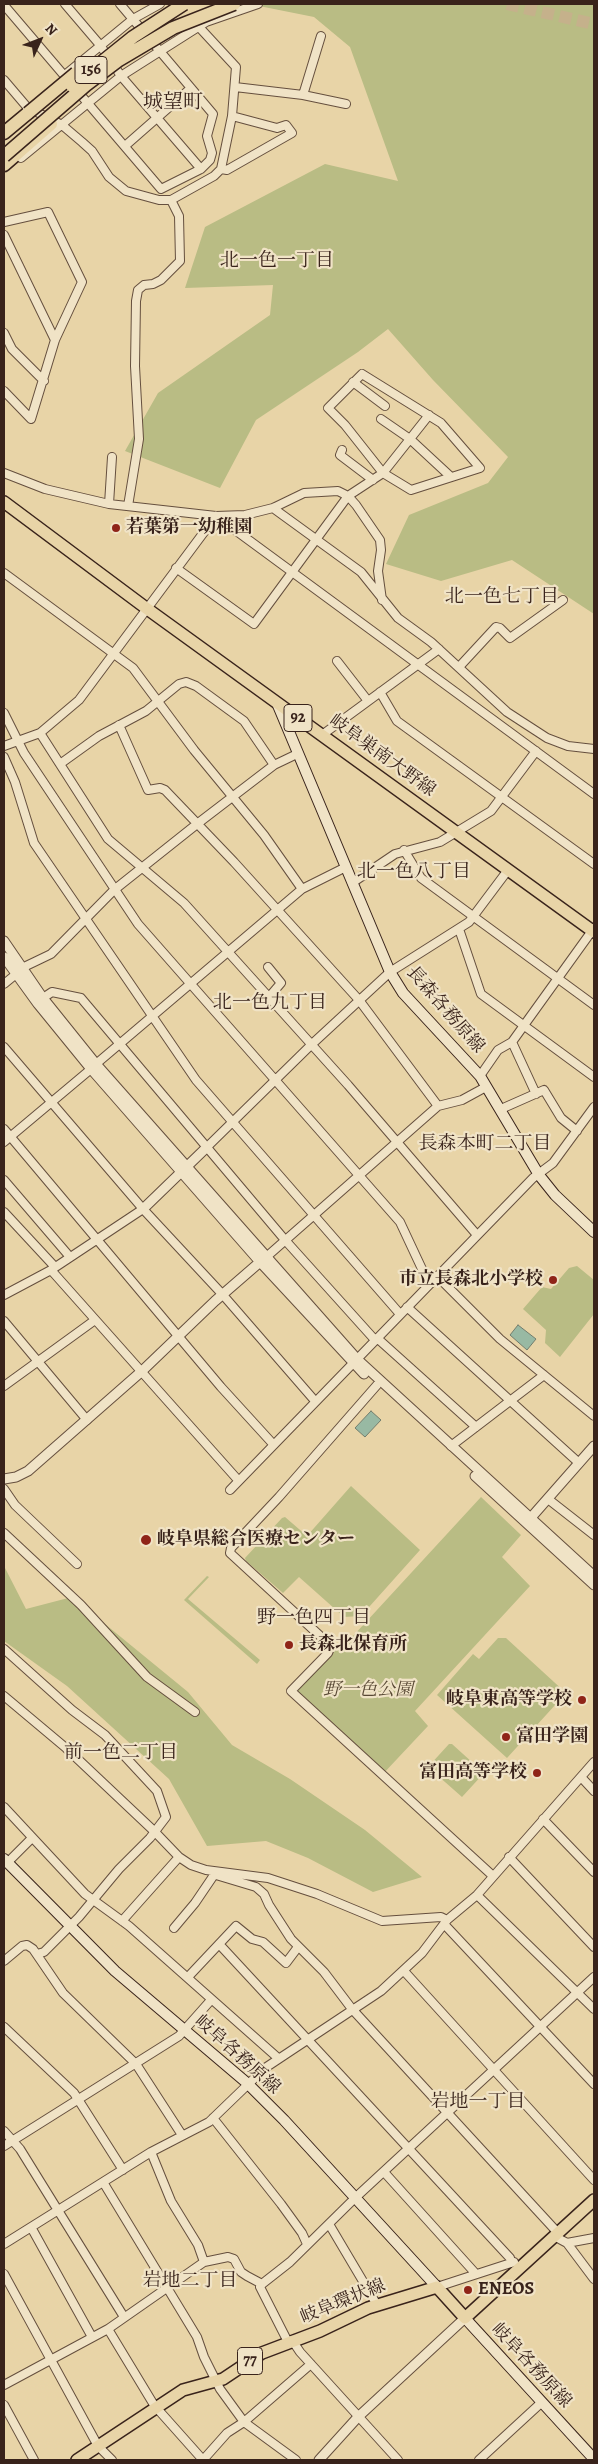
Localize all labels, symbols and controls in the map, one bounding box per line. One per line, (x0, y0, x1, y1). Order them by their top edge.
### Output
north arrow (15, 15, 65, 65)
text: N (41, 19, 62, 40)
road number: 156 (75, 56, 107, 84)
district label: 城望町 (143, 91, 203, 115)
district label: 北一色一丁目 (220, 250, 334, 272)
place label: 若葉第一幼稚園 (126, 517, 252, 539)
marker: 若葉第一幼稚園 (110, 522, 122, 534)
district label: 北一色七丁目 (445, 586, 559, 608)
road number: 92 (284, 704, 312, 731)
street label: 岐阜巣南大野線 (325, 710, 439, 802)
district label: 北一色八丁目 (357, 861, 471, 883)
street label: 長森各務原線 (401, 962, 489, 1058)
district label: 北一色九丁目 (213, 992, 327, 1014)
district label: 長森本町二丁目 (419, 1133, 551, 1155)
place label: 市立長森北小学校 (399, 1269, 543, 1291)
marker: 市立長森北小学校 (547, 1274, 559, 1286)
place label: 岐阜県総合医療センター (157, 1529, 355, 1551)
marker: 岐阜県総合医療センター (139, 1533, 153, 1547)
district label: 野一色四丁目 (257, 1607, 371, 1629)
place label: 長森北保育所 (299, 1634, 407, 1656)
marker: 長森北保育所 (283, 1639, 295, 1651)
park label: 野一色公園 (323, 1680, 413, 1702)
place label: 岐阜東高等学校 (446, 1689, 572, 1711)
marker: 岐阜東高等学校 (576, 1694, 588, 1706)
place label: 富田学園 (516, 1726, 588, 1748)
marker: 富田学園 (500, 1731, 512, 1743)
district label: 前一色二丁目 (64, 1742, 178, 1764)
place label: 富田高等学校 (419, 1762, 527, 1784)
marker: 富田高等学校 (531, 1767, 543, 1779)
street label: 岐阜各務原線 (190, 2011, 284, 2099)
district label: 岩地一丁目 (431, 2091, 525, 2113)
district label: 岩地二丁目 (143, 2270, 237, 2292)
street label: 岐阜環状線 (297, 2275, 389, 2329)
place label: ENEOS (478, 2279, 534, 2301)
marker: ENEOS (462, 2284, 474, 2296)
street label: 岐阜各務原線 (486, 2319, 576, 2413)
road number: 77 (238, 2348, 262, 2374)

